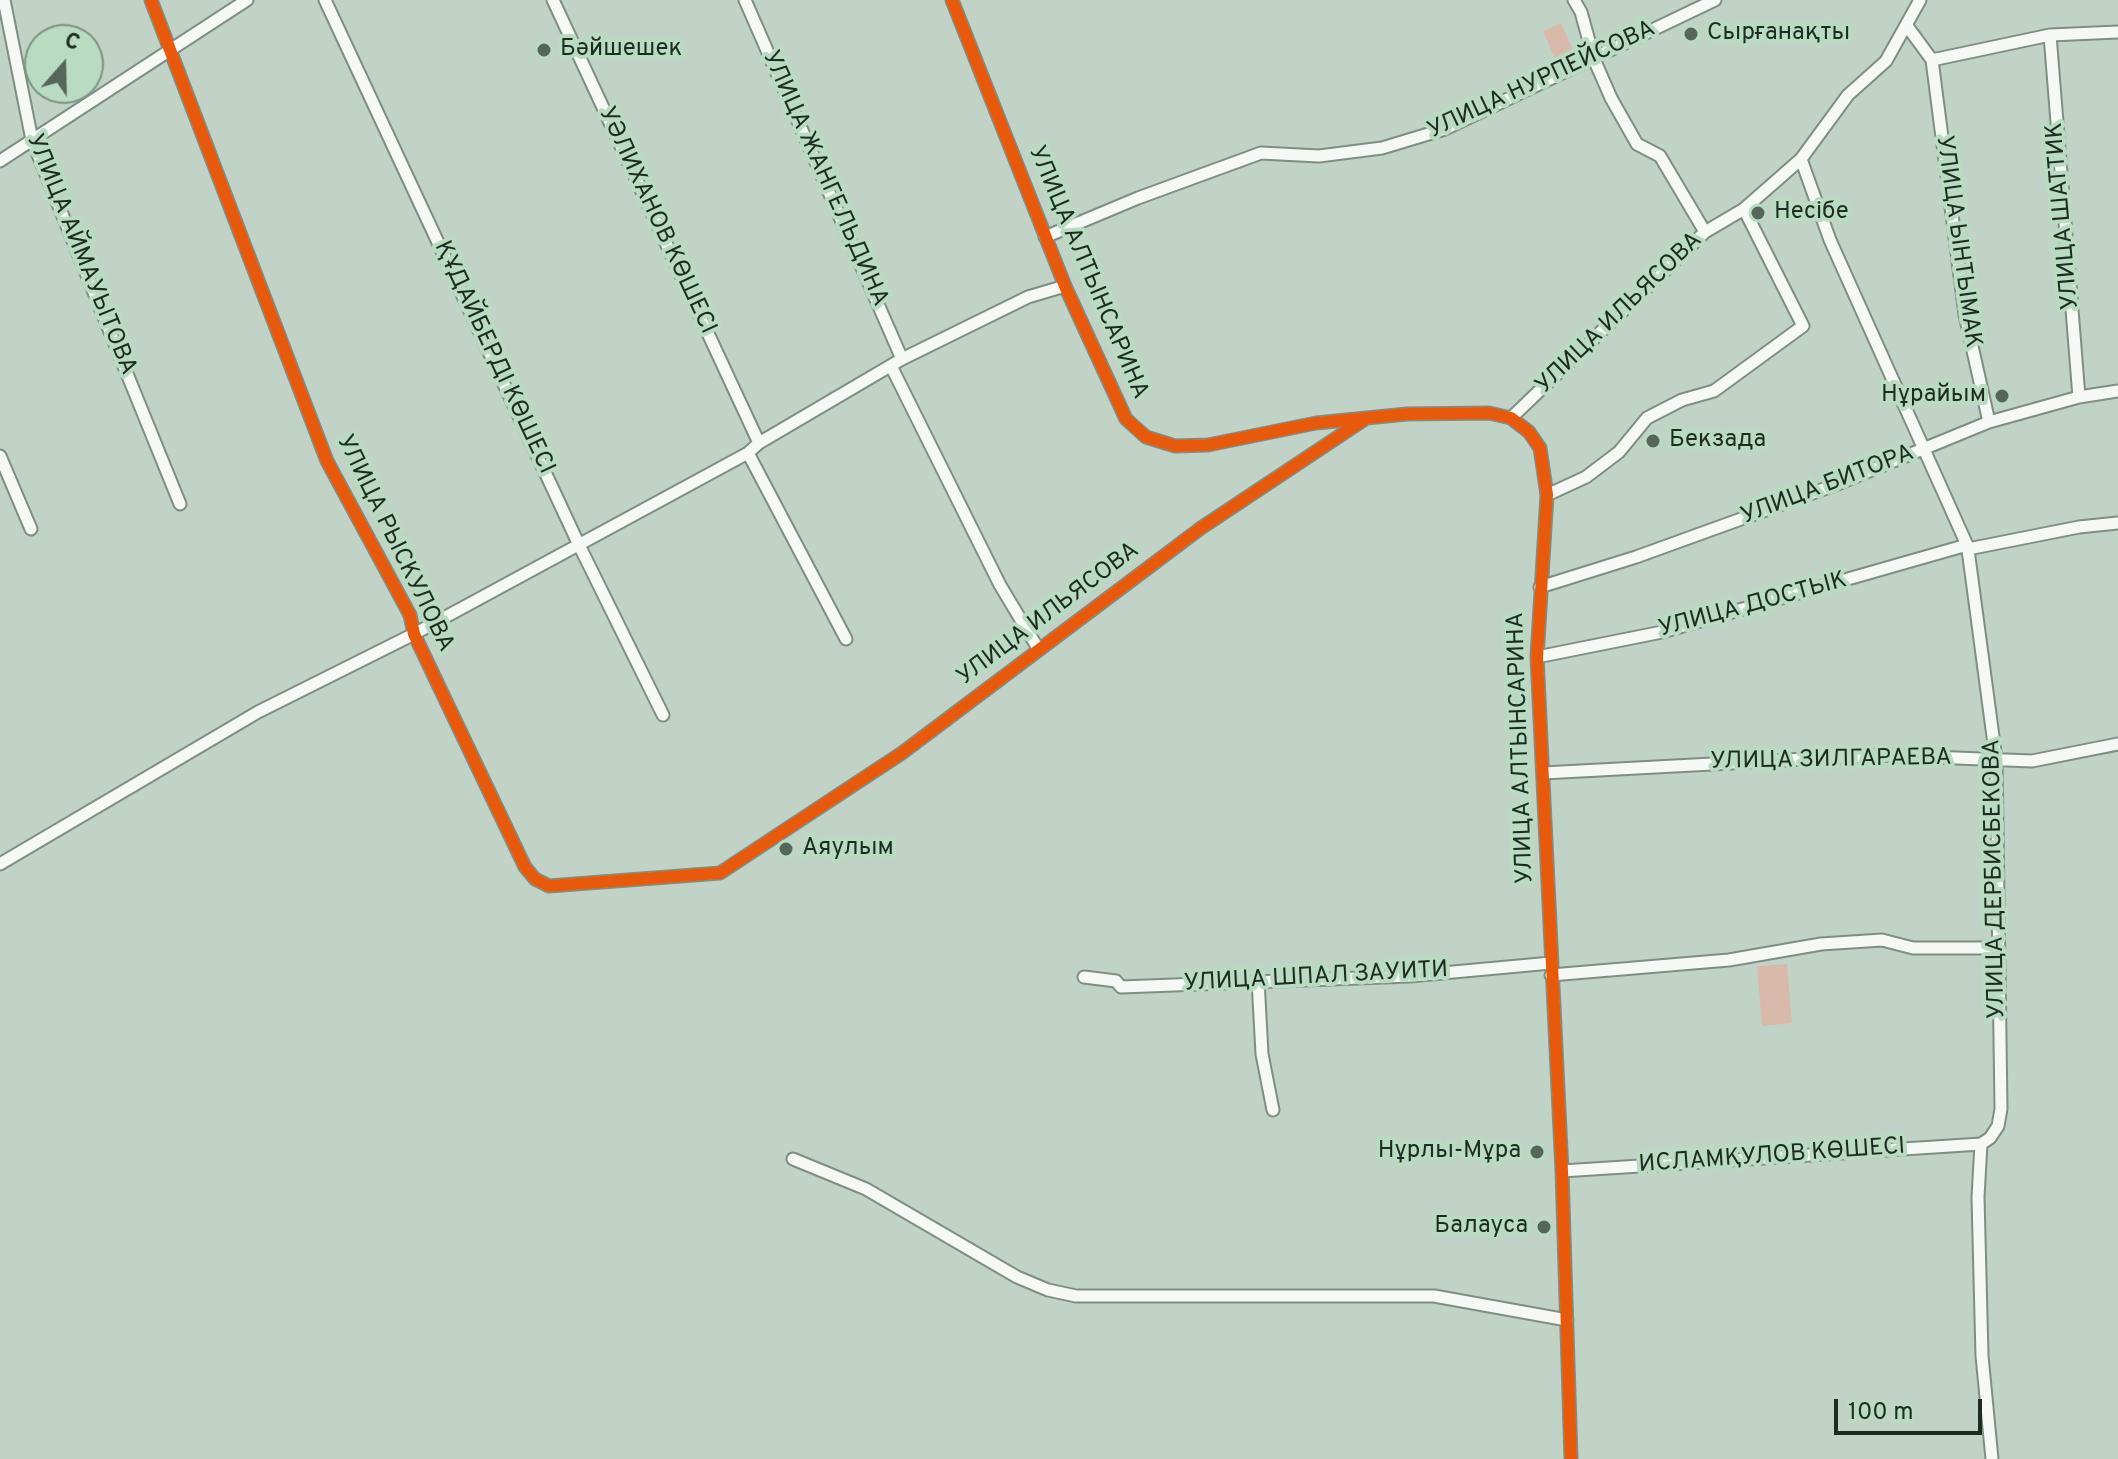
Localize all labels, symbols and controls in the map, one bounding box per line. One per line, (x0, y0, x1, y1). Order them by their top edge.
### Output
street label: УЛИЦА НУРПЕЙСОВА (1424, 16, 1660, 146)
place label: Сырғанақты (1707, 20, 1850, 48)
north arrow (24, 24, 104, 104)
marker: Сырғанақты (1682, 25, 1700, 43)
text: С (60, 28, 83, 58)
place label: Бәйшешек (560, 36, 682, 64)
marker: Бәйшешек (535, 41, 553, 59)
street label: УЛИЦА ЖАНГЕЛЬДИНА (755, 47, 893, 311)
street label: УӘЛИХАНОВ КӨШЕСІ (591, 103, 721, 339)
street label: УЛИЦА ШАТТИК (2041, 121, 2087, 311)
street label: УЛИЦА АЙМАУЫТОВА (18, 130, 142, 380)
street label: УЛИЦА ЫНТЫМАК (1928, 134, 1986, 350)
street label: УЛИЦА АЛТЫНСАРИНА (1021, 142, 1153, 404)
place label: Несібе (1774, 199, 1849, 227)
marker: Несібе (1749, 204, 1767, 222)
street label: УЛИЦА ИЛЬЯСОВА (1531, 227, 1709, 401)
street label: ҚҰДАЙБЕРДІ КӨШЕСІ (426, 237, 560, 479)
place label: Нұрайым (1881, 382, 1986, 410)
marker: Нұрайым (1993, 387, 2011, 405)
place label: Бекзада (1669, 427, 1766, 455)
street label: УЛИЦА РЫСКУЛОВА (329, 431, 459, 657)
marker: Бекзада (1644, 432, 1662, 450)
street label: УЛИЦА БИТОРА (1737, 440, 1919, 532)
street label: УЛИЦА ИЛЬЯСОВА (952, 537, 1146, 693)
street label: УЛИЦА ДОСТЫК (1656, 567, 1850, 645)
street label: УЛИЦА АЛТЫНСАРИНА (1503, 612, 1541, 884)
street label: УЛИЦА ДЕРБИСБЕКОВА (1979, 739, 2013, 1019)
street label: УЛИЦА ЗИЛГАРАЕВА (1710, 744, 1952, 778)
place label: Аяулым (802, 835, 894, 863)
marker: Аяулым (777, 840, 795, 858)
street label: УЛИЦА ШПАЛ ЗАУИТИ (1183, 957, 1449, 999)
street label: ИСЛАМҚУЛОВ КӨШЕСІ (1638, 1133, 1906, 1181)
place label: Нұрлы-Мұра (1378, 1138, 1521, 1166)
marker: Нұрлы-Мұра (1528, 1143, 1546, 1161)
place label: Балауса (1434, 1213, 1528, 1241)
marker: Балауса (1535, 1218, 1553, 1236)
scale bar (1838, 1383, 1986, 1433)
text: 100 m (1848, 1398, 1914, 1428)

